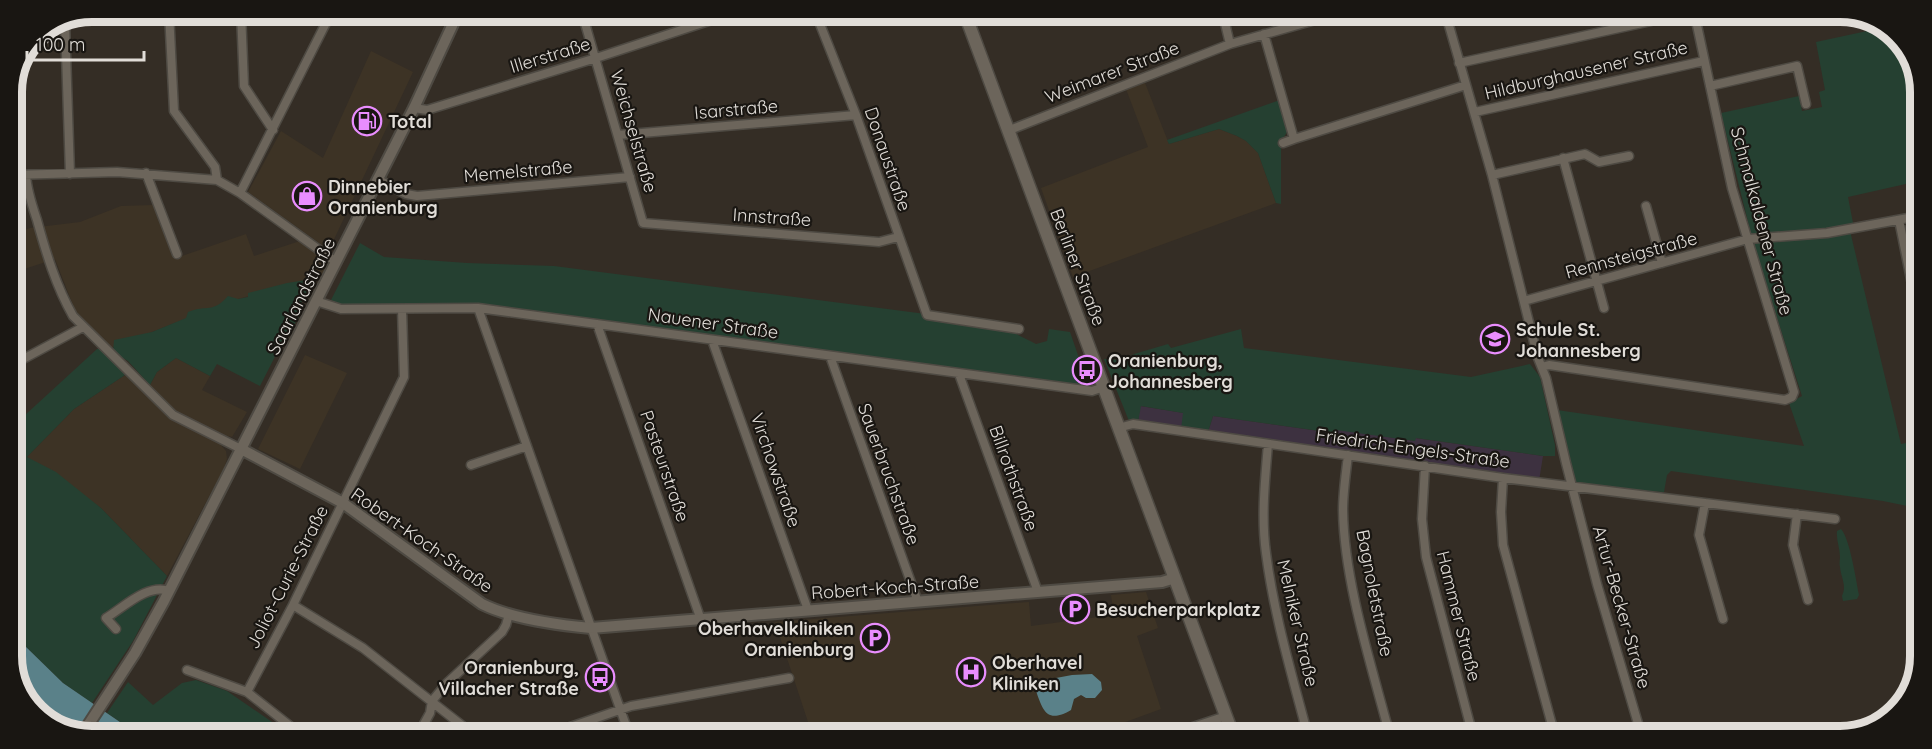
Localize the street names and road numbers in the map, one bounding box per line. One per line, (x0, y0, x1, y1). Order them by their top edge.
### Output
street label: Illerstraße (507, 32, 593, 78)
street label: Hildburghausener Straße (1482, 35, 1690, 105)
street label: Weimarer Straße (1042, 36, 1182, 108)
street label: Weichselstraße (605, 67, 663, 195)
street label: Isarstraße (693, 94, 779, 124)
street label: Donaustraße (859, 104, 917, 214)
street label: Schmalkaldener Straße (1726, 124, 1798, 318)
street label: Memelstraße (463, 155, 573, 187)
street label: Innstraße (732, 203, 812, 231)
street label: Berliner Straße (1045, 205, 1111, 329)
street label: Rennsteigstraße (1562, 226, 1700, 284)
street label: Saarlandstraße (262, 233, 340, 359)
street label: Nauener Straße (646, 302, 780, 344)
street label: Sauerbruchstraße (853, 400, 925, 548)
street label: Pasteurstraße (635, 407, 695, 525)
street label: Virchowstraße (746, 410, 806, 530)
street label: Billrothstraße (984, 422, 1044, 534)
street label: Friedrich-Engels-Straße (1315, 423, 1511, 473)
street label: Robert-Koch-Straße (347, 482, 497, 598)
street label: Joliot-Curie-Straße (241, 501, 333, 653)
street label: Artur-Becker-Straße (1588, 523, 1656, 691)
street label: Bagnoletstraße (1351, 527, 1399, 659)
street label: Hammer Straße (1432, 548, 1486, 684)
street label: Melniker Straße (1272, 557, 1324, 689)
street label: Robert-Koch-Straße (810, 570, 980, 604)

